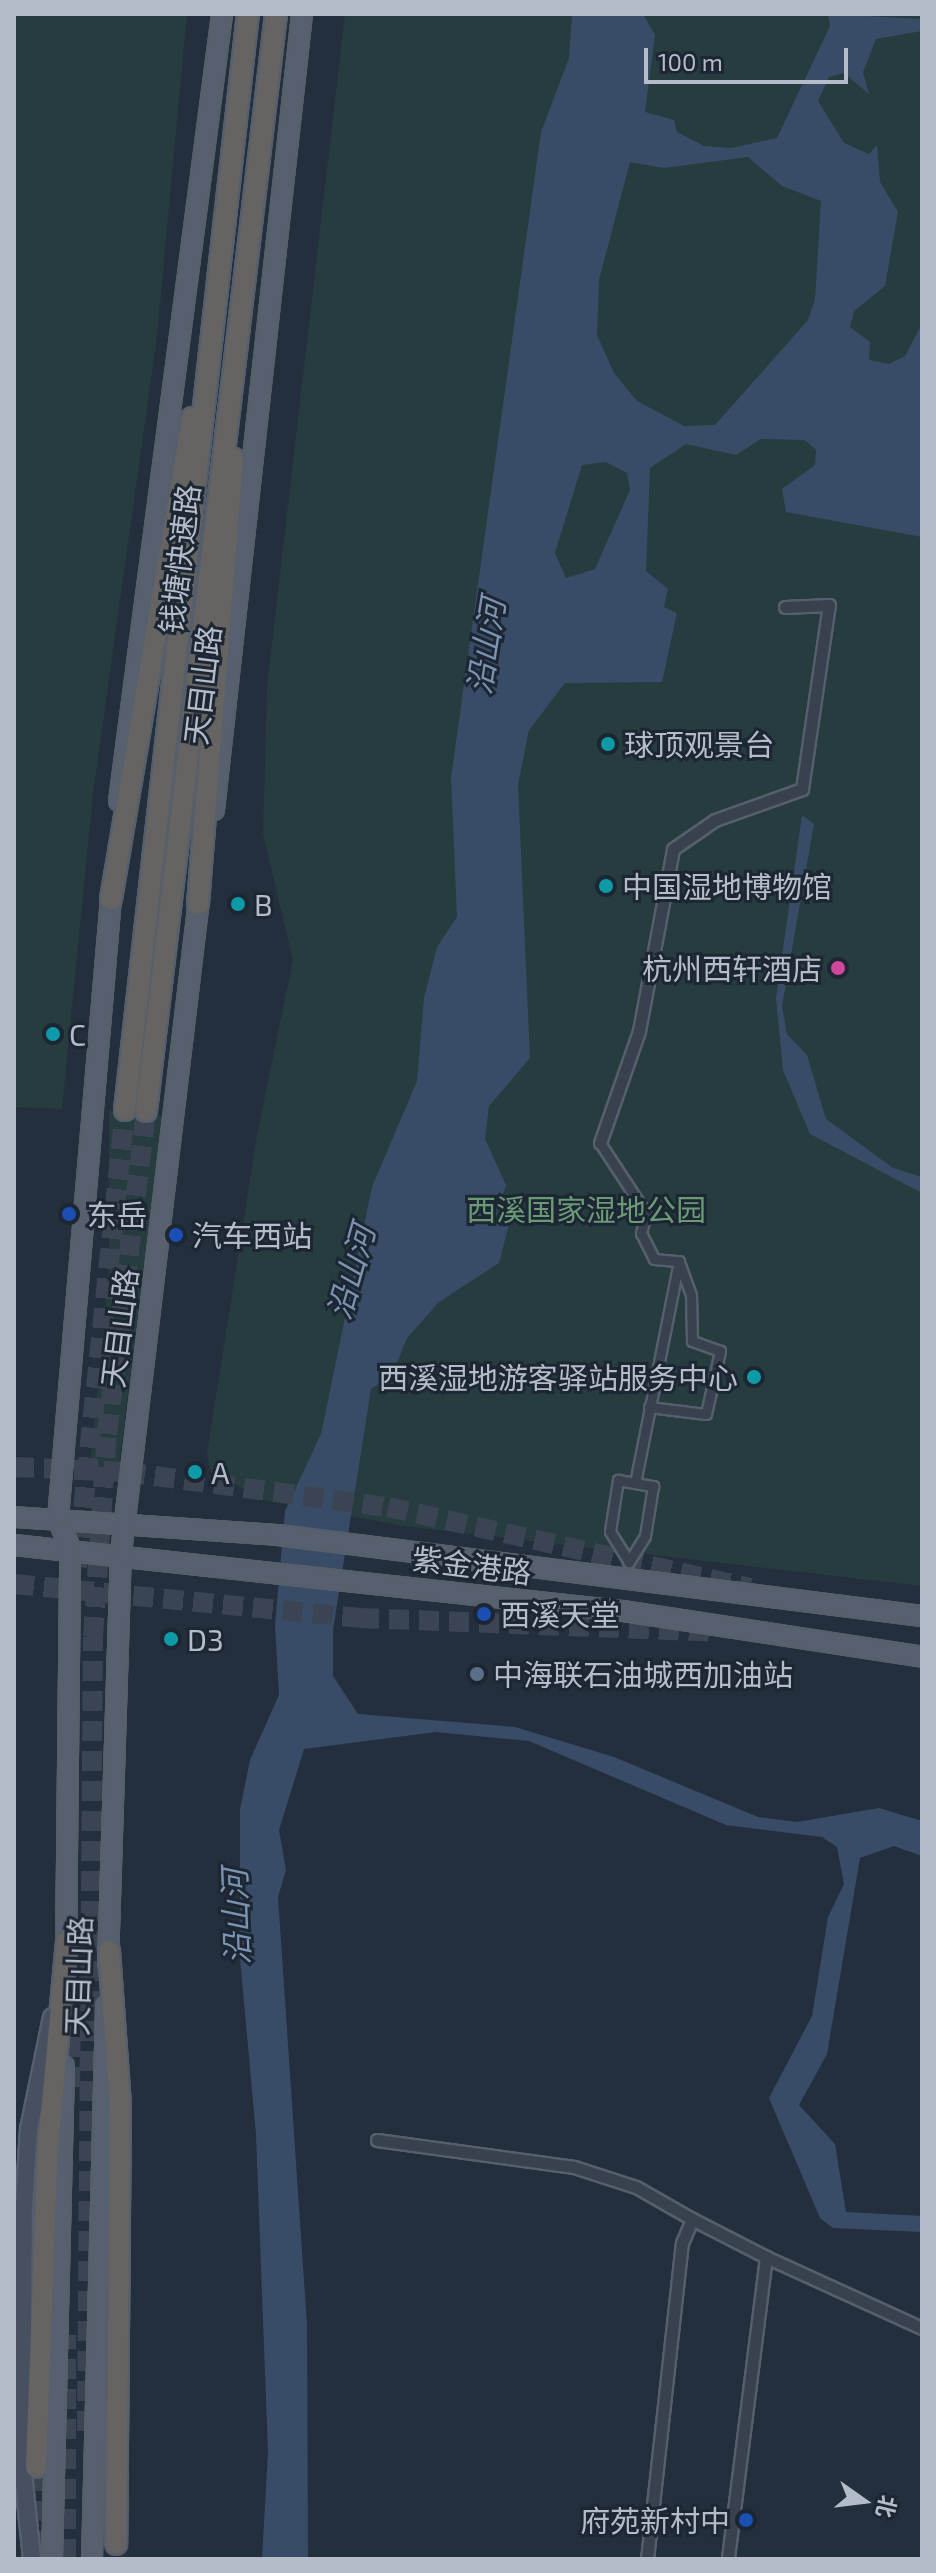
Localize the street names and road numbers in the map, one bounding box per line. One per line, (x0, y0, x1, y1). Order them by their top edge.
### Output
street label: 钱塘快速路 (152, 482, 206, 636)
street label: 天目山路 (177, 623, 227, 747)
street label: 天目山路 (94, 1266, 144, 1390)
street label: 紫金港路 (410, 1540, 534, 1590)
street label: 天目山路 (58, 1915, 98, 2037)

